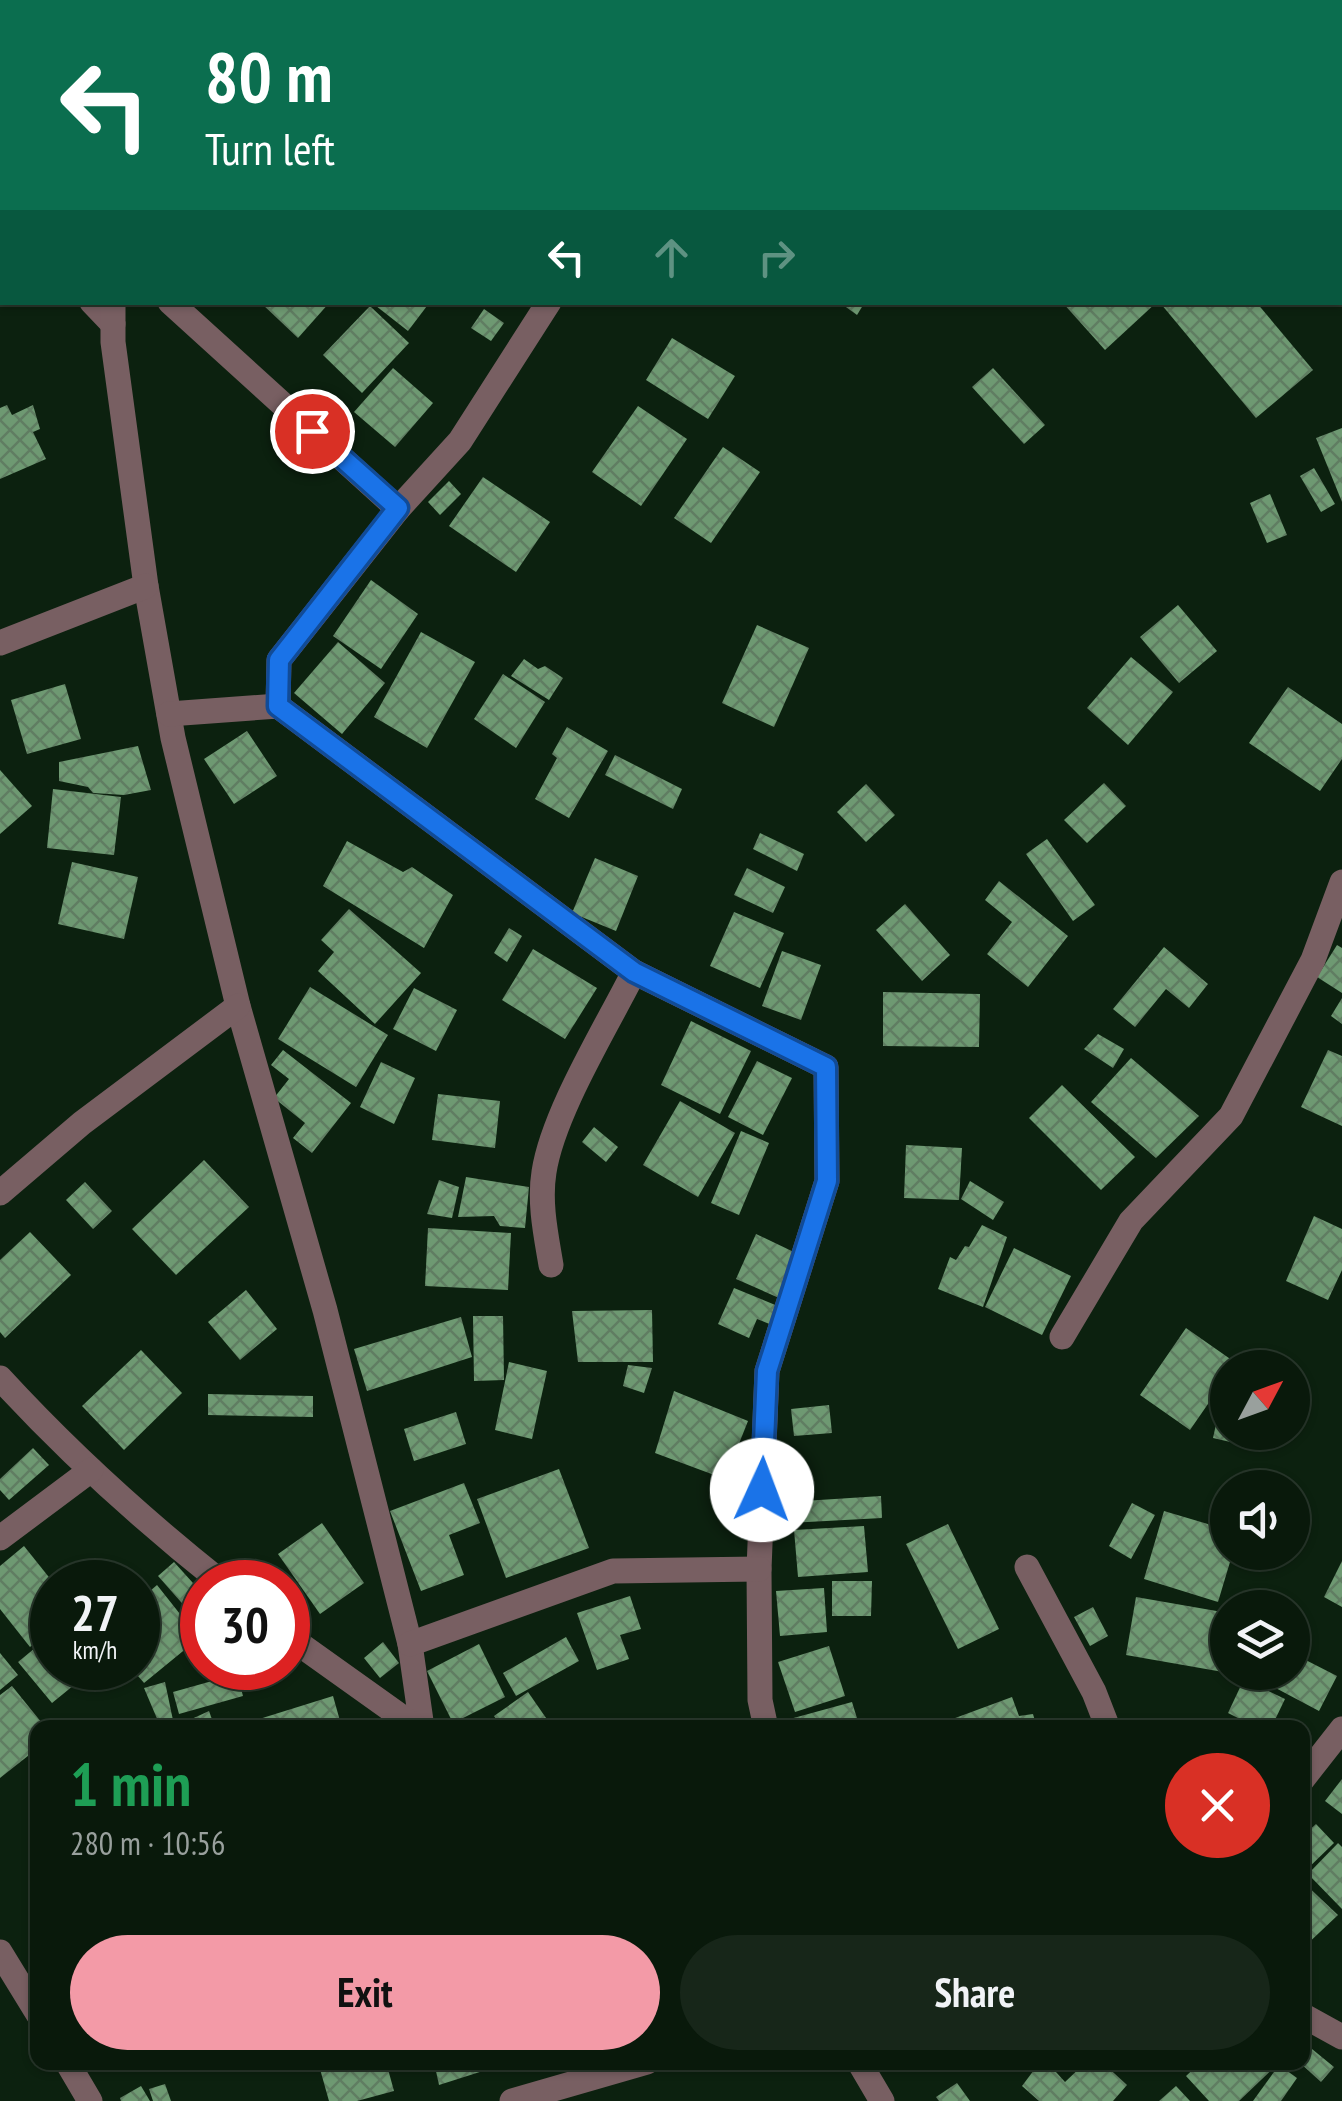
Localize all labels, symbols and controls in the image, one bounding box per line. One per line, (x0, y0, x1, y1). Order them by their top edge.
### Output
text: 80 m (205, 31, 333, 121)
icon: left (40, 40, 170, 170)
text: Turn left (205, 119, 335, 177)
icon: left (539, 230, 594, 285)
icon: ahead (644, 230, 699, 285)
icon: right (749, 230, 804, 285)
pin (270, 389, 355, 474)
icon: arrive (285, 404, 340, 459)
north arrow (1210, 1350, 1310, 1450)
map controls (1210, 1350, 1310, 1690)
position arrow (710, 1438, 814, 1542)
button: sound (1210, 1470, 1310, 1570)
speed limit sign: 30 (180, 1560, 310, 1690)
text: 27 (71, 1580, 119, 1645)
button: layers (1210, 1590, 1310, 1690)
text: km/h (73, 1634, 117, 1666)
text: 1 min (70, 1745, 191, 1823)
button: close (1165, 1753, 1270, 1858)
text: 280 m · 10:56 (70, 1822, 225, 1864)
button: Exit (70, 1935, 660, 2050)
button: Share (680, 1935, 1270, 2050)

